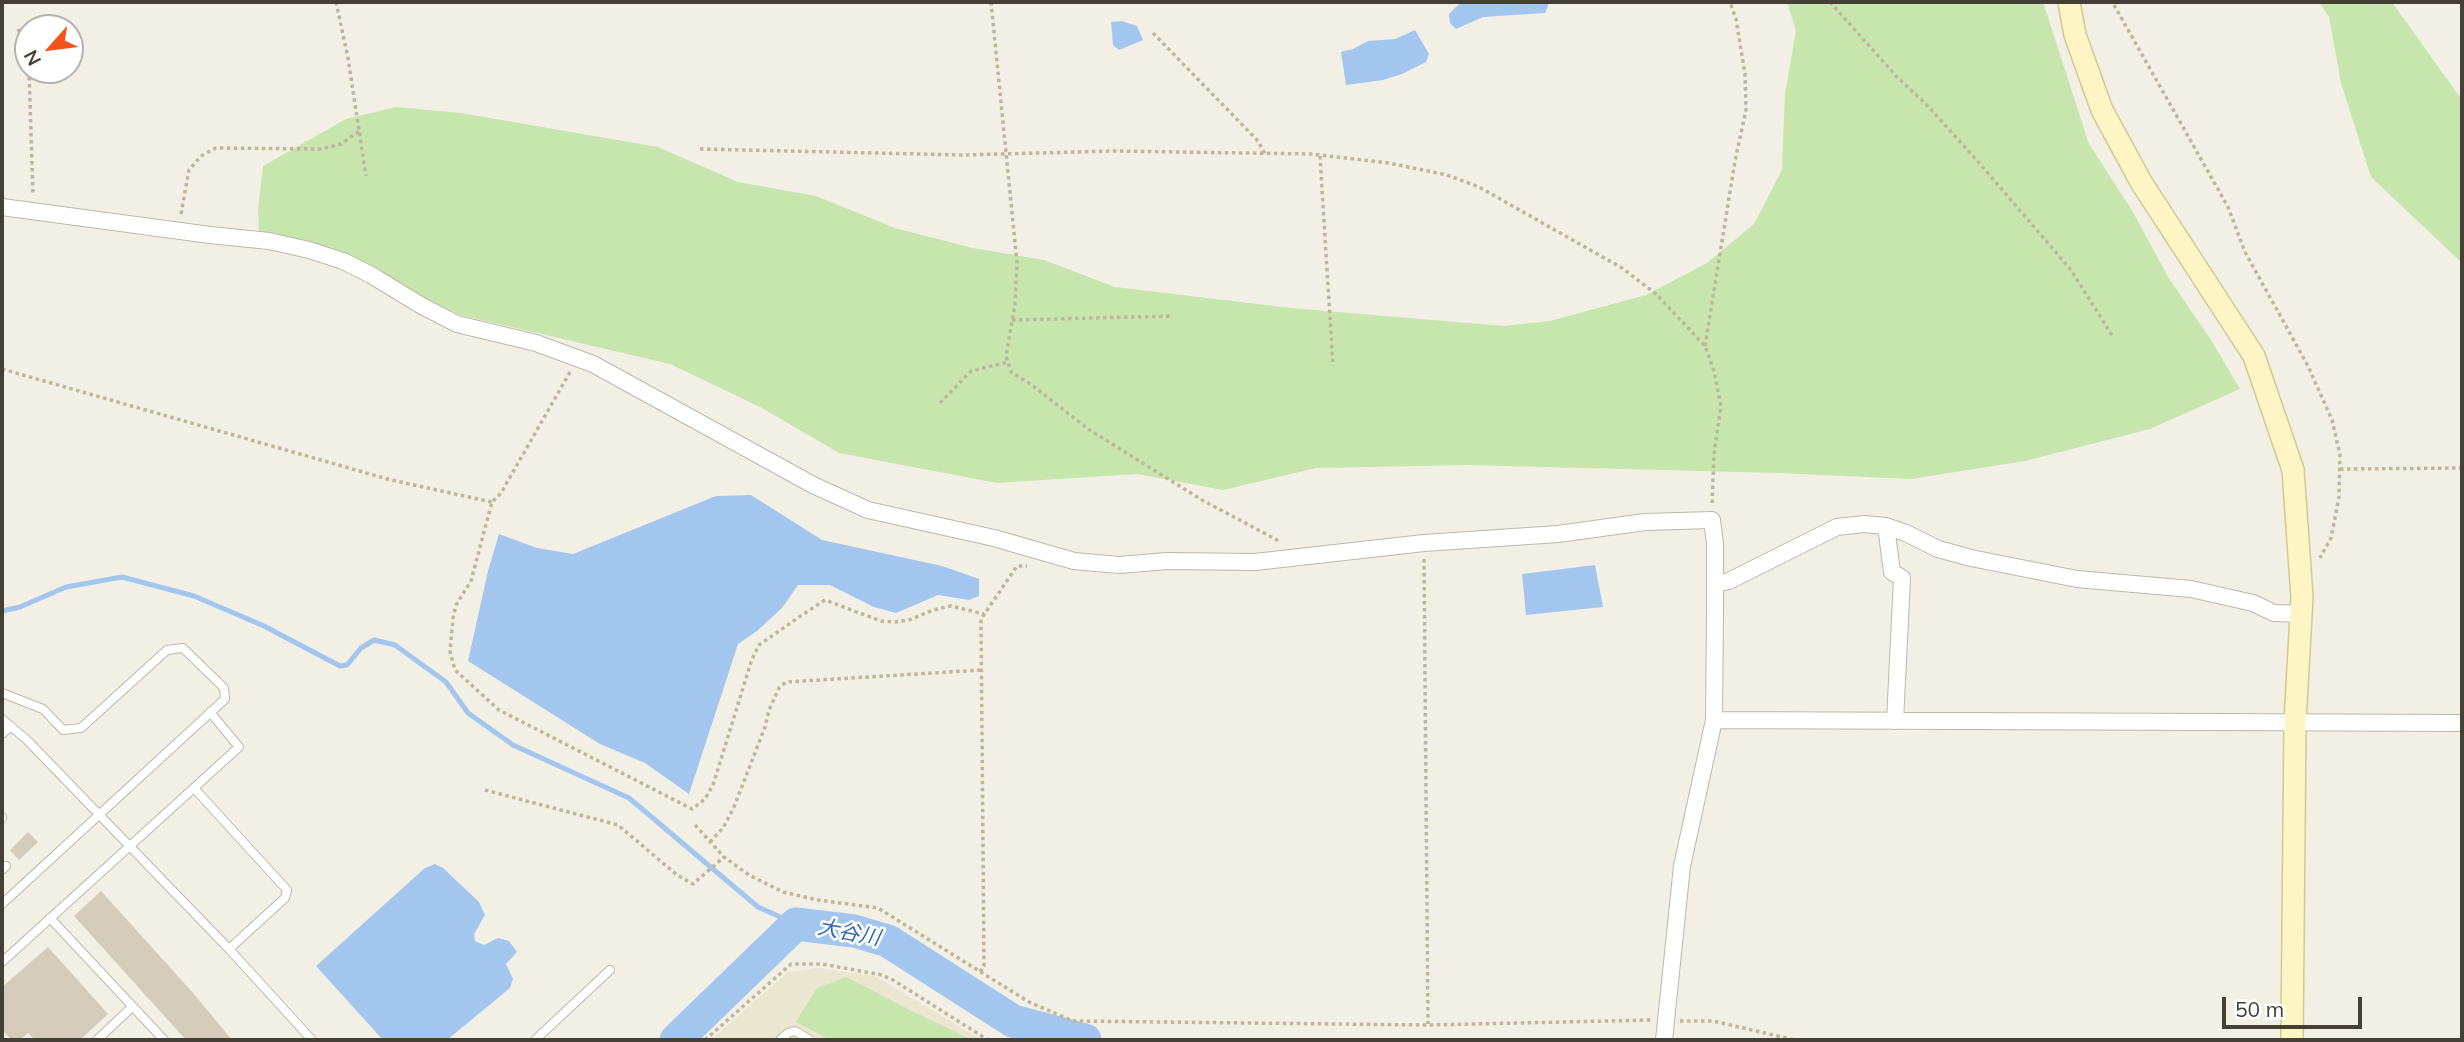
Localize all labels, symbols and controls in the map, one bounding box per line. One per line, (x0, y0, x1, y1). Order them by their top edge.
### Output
north arrow (14, 14, 84, 84)
text: N (18, 46, 46, 70)
water label: 大谷川 (816, 915, 882, 951)
scale bar (2226, 982, 2366, 1026)
text: 50 m (2235, 996, 2284, 1022)

